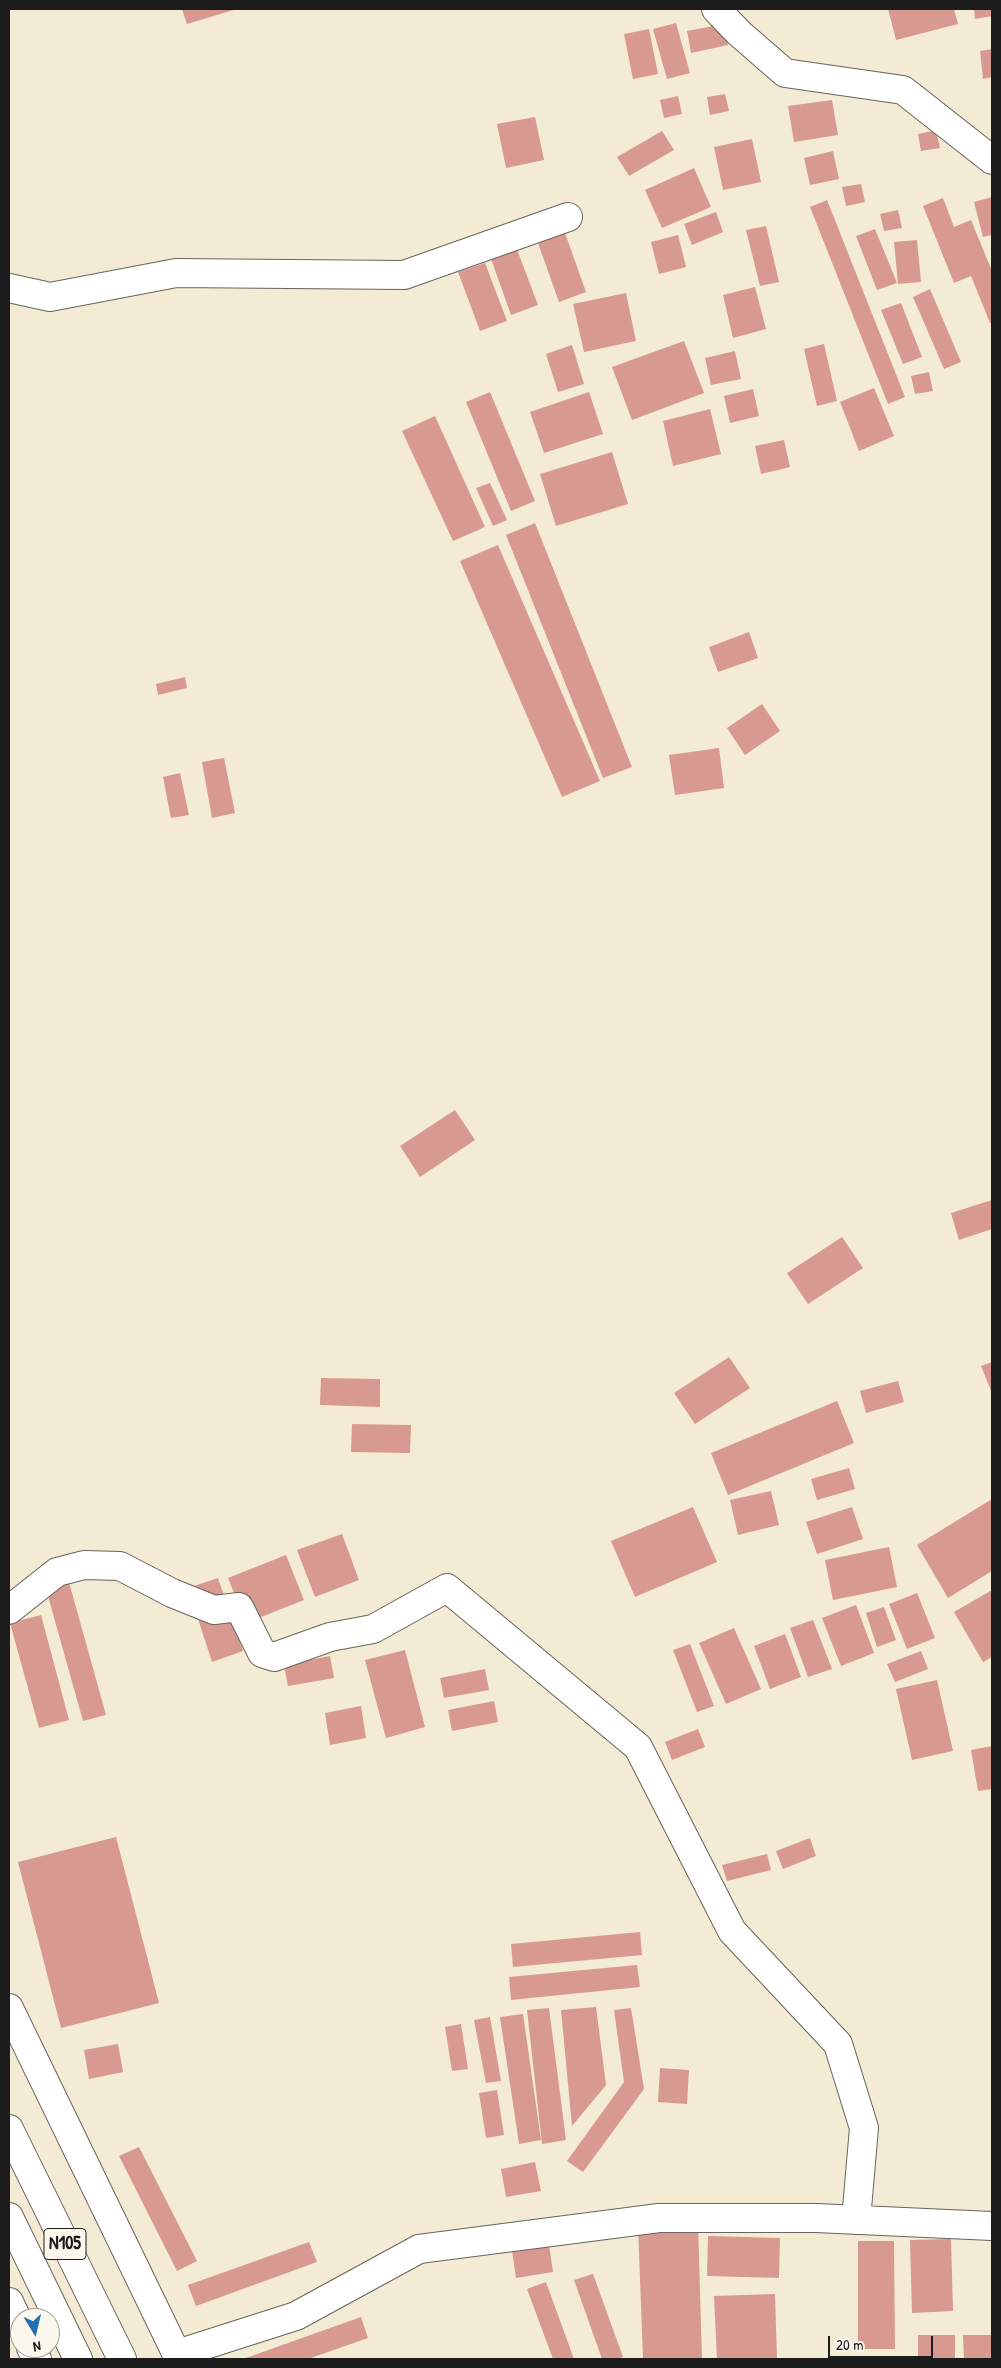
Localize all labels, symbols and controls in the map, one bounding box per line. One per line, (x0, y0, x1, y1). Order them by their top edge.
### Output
road number: N105 (44, 2228, 86, 2260)
north arrow (10, 2308, 60, 2358)
scale bar (831, 2326, 936, 2358)
text: 20 m (836, 2334, 863, 2355)
text: N (32, 2337, 42, 2357)

